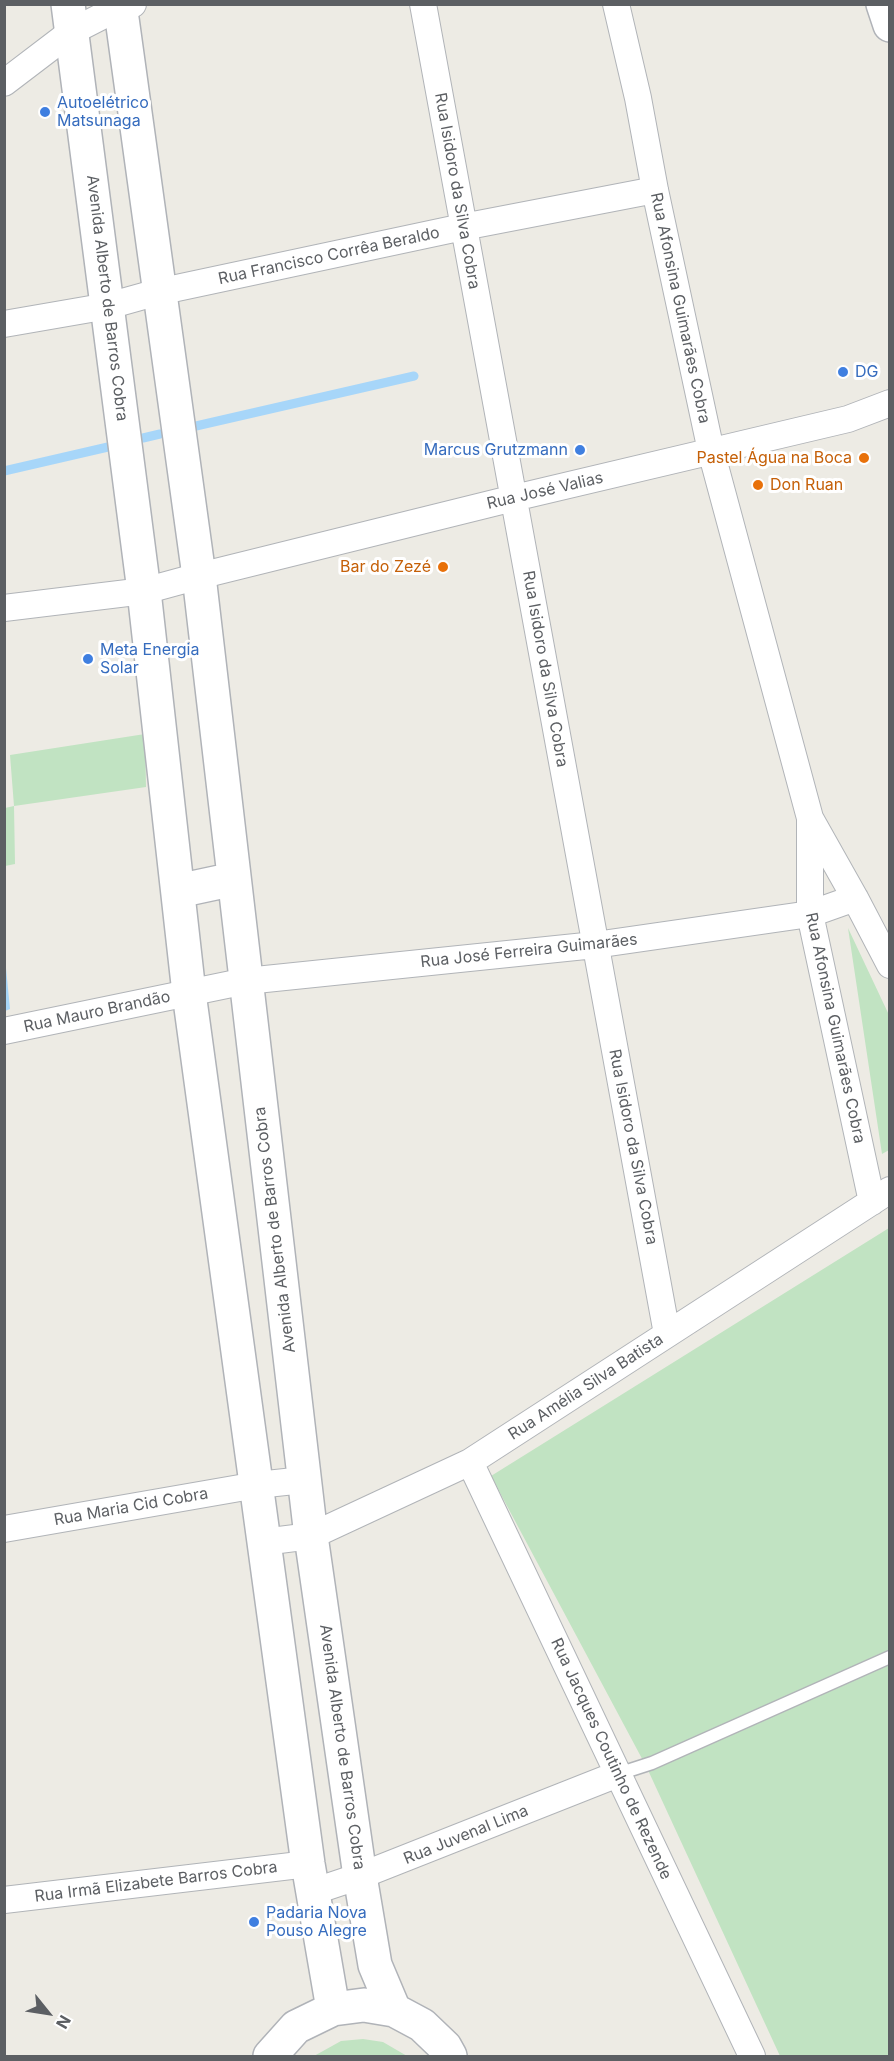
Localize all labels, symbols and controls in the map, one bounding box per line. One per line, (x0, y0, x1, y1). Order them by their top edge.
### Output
street label: Rua Isidoro da Silva Cobra (430, 91, 484, 291)
place label: Autoelétrico Matsunaga (57, 93, 149, 131)
marker: Autoelétrico Matsunaga (38, 105, 52, 119)
street label: Avenida Alberto de Barros Cobra (82, 174, 132, 422)
street label: Rua Afonsina Guimarães Cobra (646, 191, 714, 425)
street label: Rua Francisco Corrêa Beraldo (217, 223, 441, 289)
place label: DG (855, 362, 878, 382)
marker: DG (836, 365, 850, 379)
place label: Marcus Grutzmann (424, 440, 568, 460)
marker: Marcus Grutzmann (573, 443, 587, 457)
place label: Pastel Água na Boca (696, 448, 852, 468)
marker: Pastel Água na Boca (857, 451, 871, 465)
street label: Rua José Valias (485, 468, 605, 514)
place label: Don Ruan (770, 475, 843, 495)
marker: Don Ruan (751, 478, 765, 492)
place label: Bar do Zezé (340, 557, 431, 577)
marker: Bar do Zezé (436, 560, 450, 574)
street label: Rua Isidoro da Silva Cobra (518, 569, 572, 769)
place label: Meta Energia Solar (100, 640, 199, 678)
marker: Meta Energia Solar (81, 652, 95, 666)
street label: Rua Afonsina Guimarães Cobra (801, 911, 869, 1145)
street label: Rua José Ferreira Guimarães (420, 930, 638, 972)
street label: Rua Mauro Brandão (22, 987, 172, 1037)
street label: Rua Isidoro da Silva Cobra (605, 1048, 661, 1246)
street label: Avenida Alberto de Barros Cobra (250, 1106, 300, 1354)
street label: Rua Amélia Silva Batista (505, 1330, 667, 1444)
street label: Rua Maria Cid Cobra (52, 1484, 210, 1530)
street label: Avenida Alberto de Barros Cobra (315, 1623, 369, 1871)
street label: Rua Jacques Coutinho de Rezende (546, 1635, 676, 1883)
street label: Rua Juvenal Lima (401, 1801, 531, 1869)
street label: Rua Irmã Elizabete Barros Cobra (33, 1858, 279, 1906)
place label: Padaria Nova Pouso Alegre (266, 1903, 367, 1941)
marker: Padaria Nova Pouso Alegre (247, 1915, 261, 1929)
north arrow (18, 1983, 78, 2043)
text: N (52, 2012, 75, 2032)

